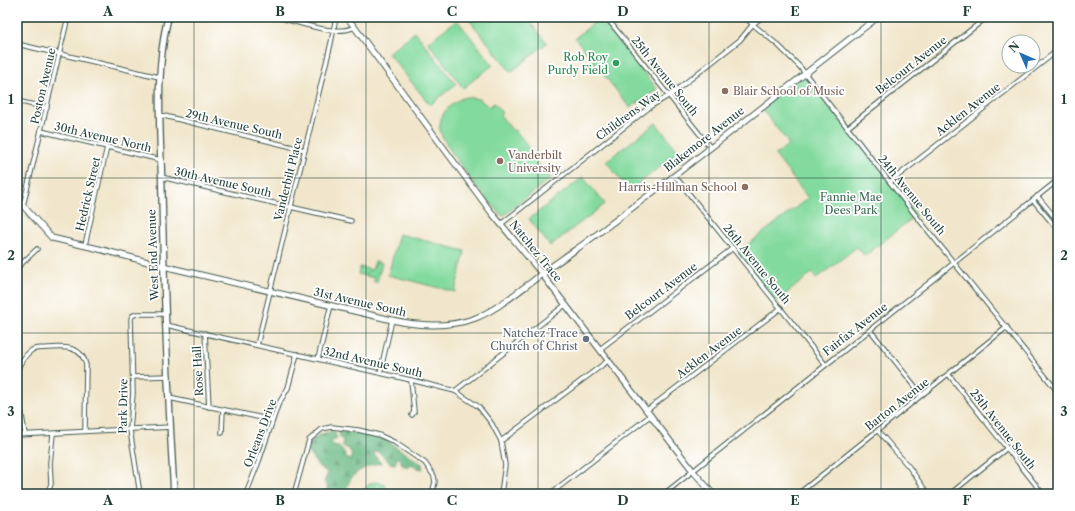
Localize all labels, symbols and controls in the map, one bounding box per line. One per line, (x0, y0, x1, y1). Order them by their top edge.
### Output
text: A (102, 3, 114, 19)
text: B (275, 3, 285, 19)
text: C (447, 3, 457, 19)
text: D (617, 3, 629, 19)
text: E (790, 3, 800, 19)
text: F (963, 3, 972, 19)
street label: 25th Avenue South (629, 33, 701, 119)
street label: Belcourt Avenue (873, 33, 949, 97)
north arrow (1001, 34, 1041, 74)
text: N (1006, 38, 1023, 55)
street label: Poston Avenue (27, 47, 59, 125)
place label: Rob Roy Purdy Field (548, 50, 609, 77)
marker: Rob Roy Purdy Field (611, 58, 621, 68)
street label: Acklen Avenue (932, 79, 1003, 139)
place label: Blair School of Music (733, 84, 845, 98)
street label: Childrens Way (593, 86, 664, 143)
marker: Blair School of Music (720, 86, 730, 96)
text: 1 (8, 91, 14, 107)
text: 1 (1061, 91, 1067, 107)
street label: Blakemore Avenue (661, 103, 747, 175)
street label: 29th Avenue South (184, 106, 284, 142)
street label: 30th Avenue North (53, 119, 153, 155)
street label: Vanderbilt Place (271, 136, 305, 223)
place label: Vanderbilt University (507, 148, 562, 175)
street label: 24th Avenue South (875, 152, 949, 238)
street label: Hedrick Street (73, 155, 103, 233)
marker: Vanderbilt University (495, 156, 505, 166)
street label: 30th Avenue South (173, 164, 273, 200)
place label: Harris-Hillman School (618, 180, 738, 194)
marker: Harris-Hillman School (740, 182, 750, 192)
park label: Fannie Mae Dees Park (820, 190, 882, 217)
street label: West End Avenue (144, 209, 162, 302)
street label: Natchez Trace (507, 217, 565, 285)
street label: 26th Avenue South (720, 221, 794, 307)
text: 2 (7, 247, 15, 263)
text: 2 (1060, 247, 1068, 263)
street label: Belcourt Avenue (622, 259, 700, 323)
street label: 31st Avenue South (312, 285, 408, 319)
street label: Fairfax Avenue (820, 299, 890, 359)
street label: Acklen Avenue (673, 323, 744, 382)
place label: Natchez Trace Church of Christ (490, 326, 578, 353)
marker: Natchez Trace Church of Christ (581, 334, 591, 344)
street label: 32nd Avenue South (322, 344, 424, 380)
street label: Rose Hall (190, 345, 206, 396)
street label: Barton Avenue (862, 375, 932, 433)
street label: Park Drive (116, 378, 130, 434)
street label: 25th Avenue South (967, 386, 1039, 472)
street label: Orleans Drive (241, 397, 279, 469)
text: 3 (7, 403, 15, 419)
text: 3 (1060, 403, 1068, 419)
text: A (102, 492, 114, 508)
text: B (275, 492, 285, 508)
text: C (447, 492, 457, 508)
text: D (617, 492, 629, 508)
text: E (790, 492, 800, 508)
text: F (963, 492, 972, 508)

